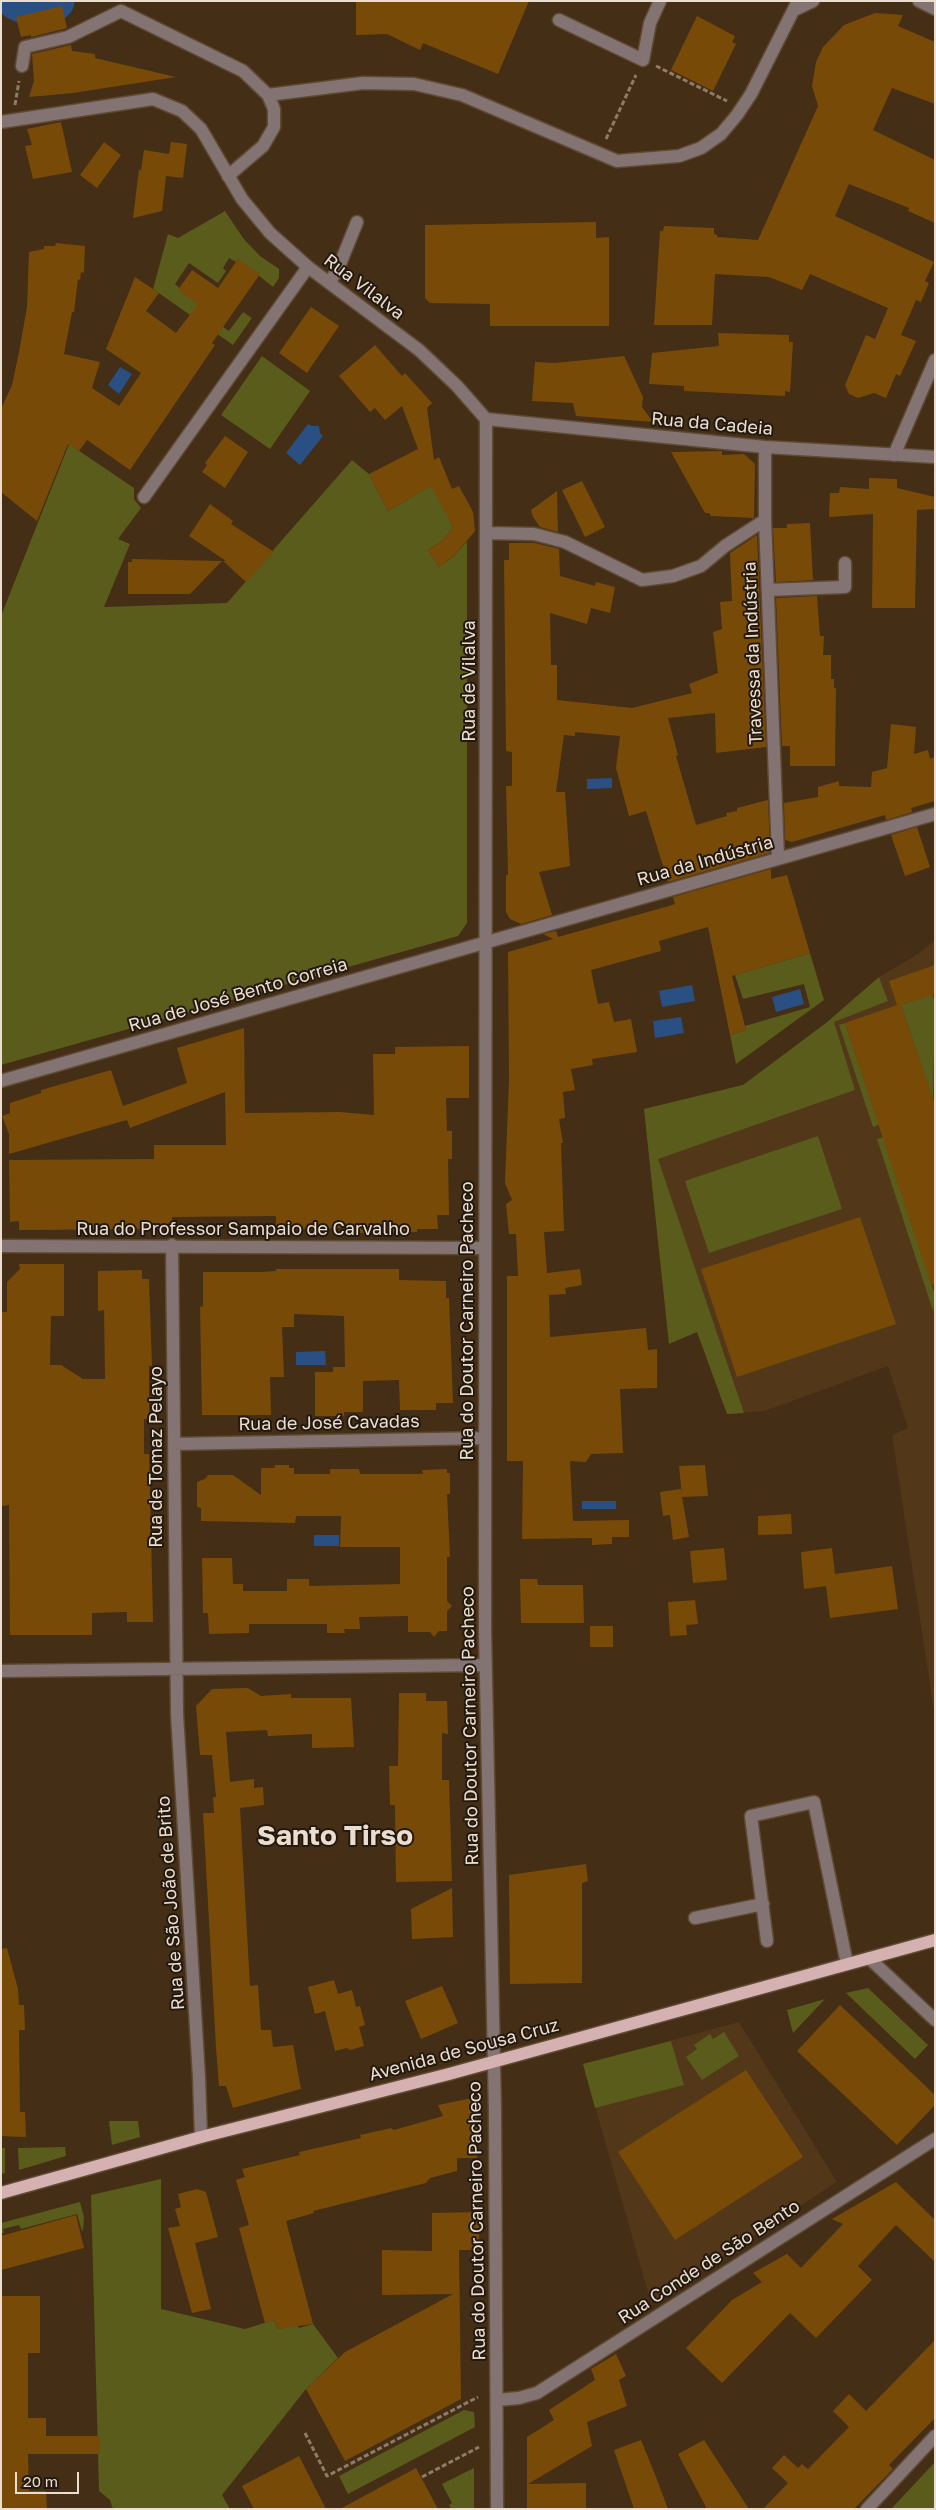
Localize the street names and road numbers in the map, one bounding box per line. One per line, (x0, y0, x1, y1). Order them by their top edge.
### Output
street label: Rua Vilalva (319, 250, 409, 324)
street label: Rua da Cadeia (650, 408, 774, 440)
street label: Travessa da Indústria (739, 561, 767, 745)
street label: Rua de Vilalva (458, 620, 480, 742)
street label: Rua da Indústria (634, 831, 776, 891)
street label: Rua de José Bento Correia (126, 953, 350, 1037)
street label: Rua do Doutor Carneiro Pacheco (456, 1181, 478, 1461)
street label: Rua do Professor Sampaio de Carvalho (76, 1218, 410, 1240)
street label: Rua de Tomaz Pelayo (145, 1366, 167, 1548)
street label: Rua de José Cavadas (238, 1411, 420, 1435)
street label: Rua do Doutor Carneiro Pacheco (457, 1586, 483, 1866)
street label: Rua de São João de Brito (153, 1795, 189, 2011)
street label: Avenida de Sousa Cruz (367, 2014, 561, 2086)
street label: Rua do Doutor Carneiro Pacheco (464, 2081, 490, 2361)
street label: Rua Conde de São Bento (614, 2195, 804, 2329)

